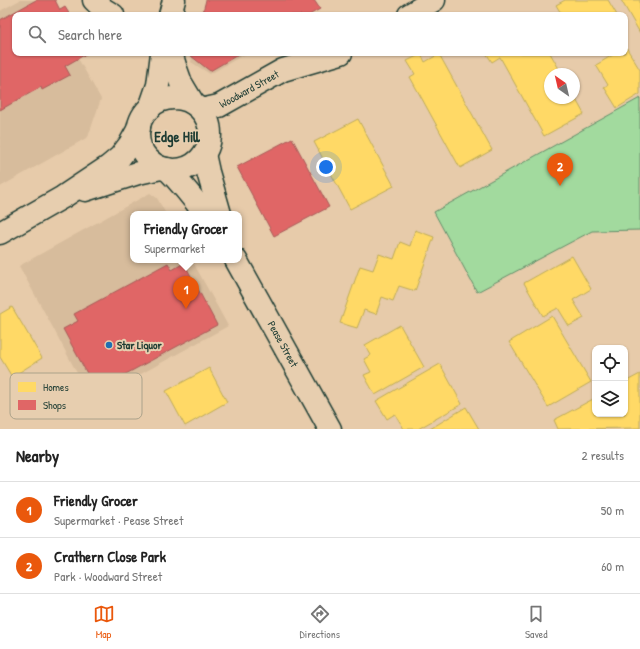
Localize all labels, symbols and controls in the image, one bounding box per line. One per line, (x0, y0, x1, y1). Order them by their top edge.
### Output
search box (12, 12, 628, 56)
icon: search (26, 23, 48, 45)
text: Search here (58, 24, 122, 45)
street label: Woodward Street (217, 67, 281, 111)
north arrow (544, 68, 580, 104)
district label: Edge Hill (154, 126, 200, 148)
pin: 2 (547, 153, 573, 186)
your location (316, 157, 336, 177)
popup (130, 211, 242, 263)
text: Friendly Grocer (144, 218, 228, 239)
text: Supermarket (144, 239, 205, 257)
pin: 1 (173, 276, 199, 309)
street label: Pease Street (265, 318, 302, 370)
place label: Star Liquor (117, 338, 162, 353)
marker: Star Liquor (104, 340, 114, 350)
map controls (592, 345, 628, 417)
button: locate (592, 345, 628, 381)
legend (10, 373, 142, 419)
text: Homes (43, 380, 69, 394)
button: layers (592, 381, 628, 417)
text: Shops (43, 398, 66, 412)
text: Nearby (16, 444, 59, 467)
text: 2 results (582, 446, 624, 464)
text: Friendly Grocer (54, 490, 138, 511)
text: 1 (27, 501, 31, 519)
text: 50 m (601, 501, 624, 519)
text: Supermarket · Pease Street (54, 511, 183, 529)
text: Crathern Close Park (54, 546, 166, 567)
text: 2 (26, 557, 32, 575)
text: 60 m (601, 557, 624, 575)
text: Park · Woodward Street (54, 567, 162, 585)
tab: Map (93, 603, 115, 641)
tab: Directions (300, 603, 340, 641)
tab: Saved (525, 603, 547, 641)

